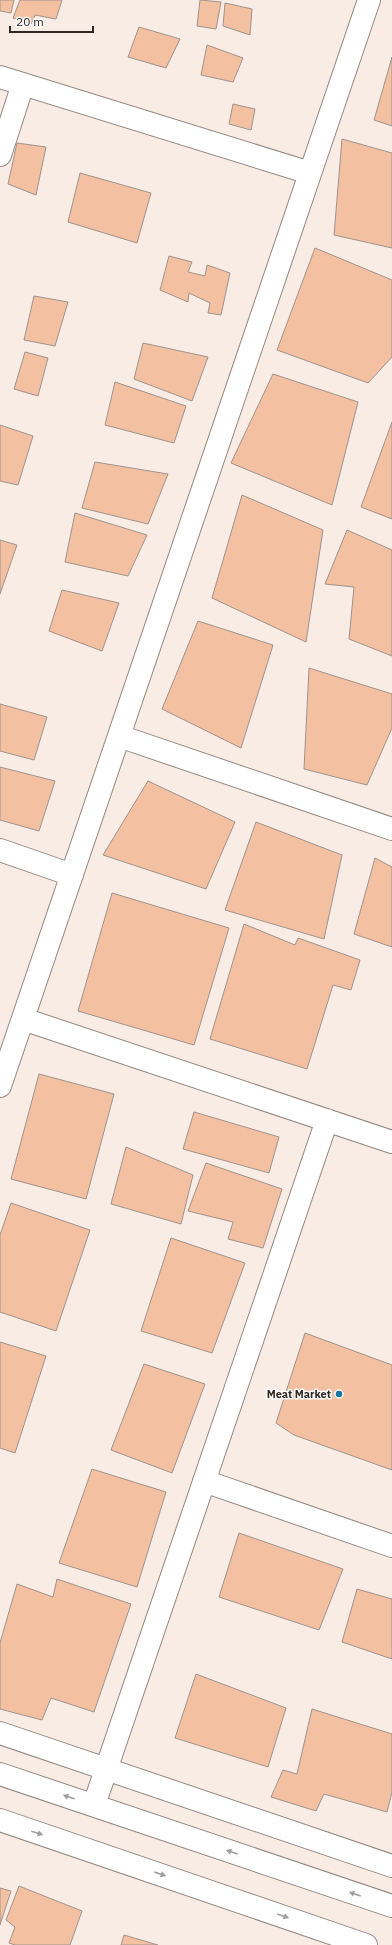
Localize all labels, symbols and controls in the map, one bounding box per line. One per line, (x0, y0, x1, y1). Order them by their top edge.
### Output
scale bar (10, 8, 93, 34)
text: 20 m (16, 14, 44, 29)
place label: Meat Market (267, 1387, 331, 1401)
marker: Meat Market (334, 1389, 344, 1399)
one-way arrow (63, 1793, 75, 1799)
one-way arrow (31, 1830, 43, 1836)
one-way arrow (226, 1849, 238, 1855)
one-way arrow (155, 1871, 167, 1877)
one-way arrow (349, 1891, 361, 1897)
one-way arrow (278, 1914, 290, 1920)

